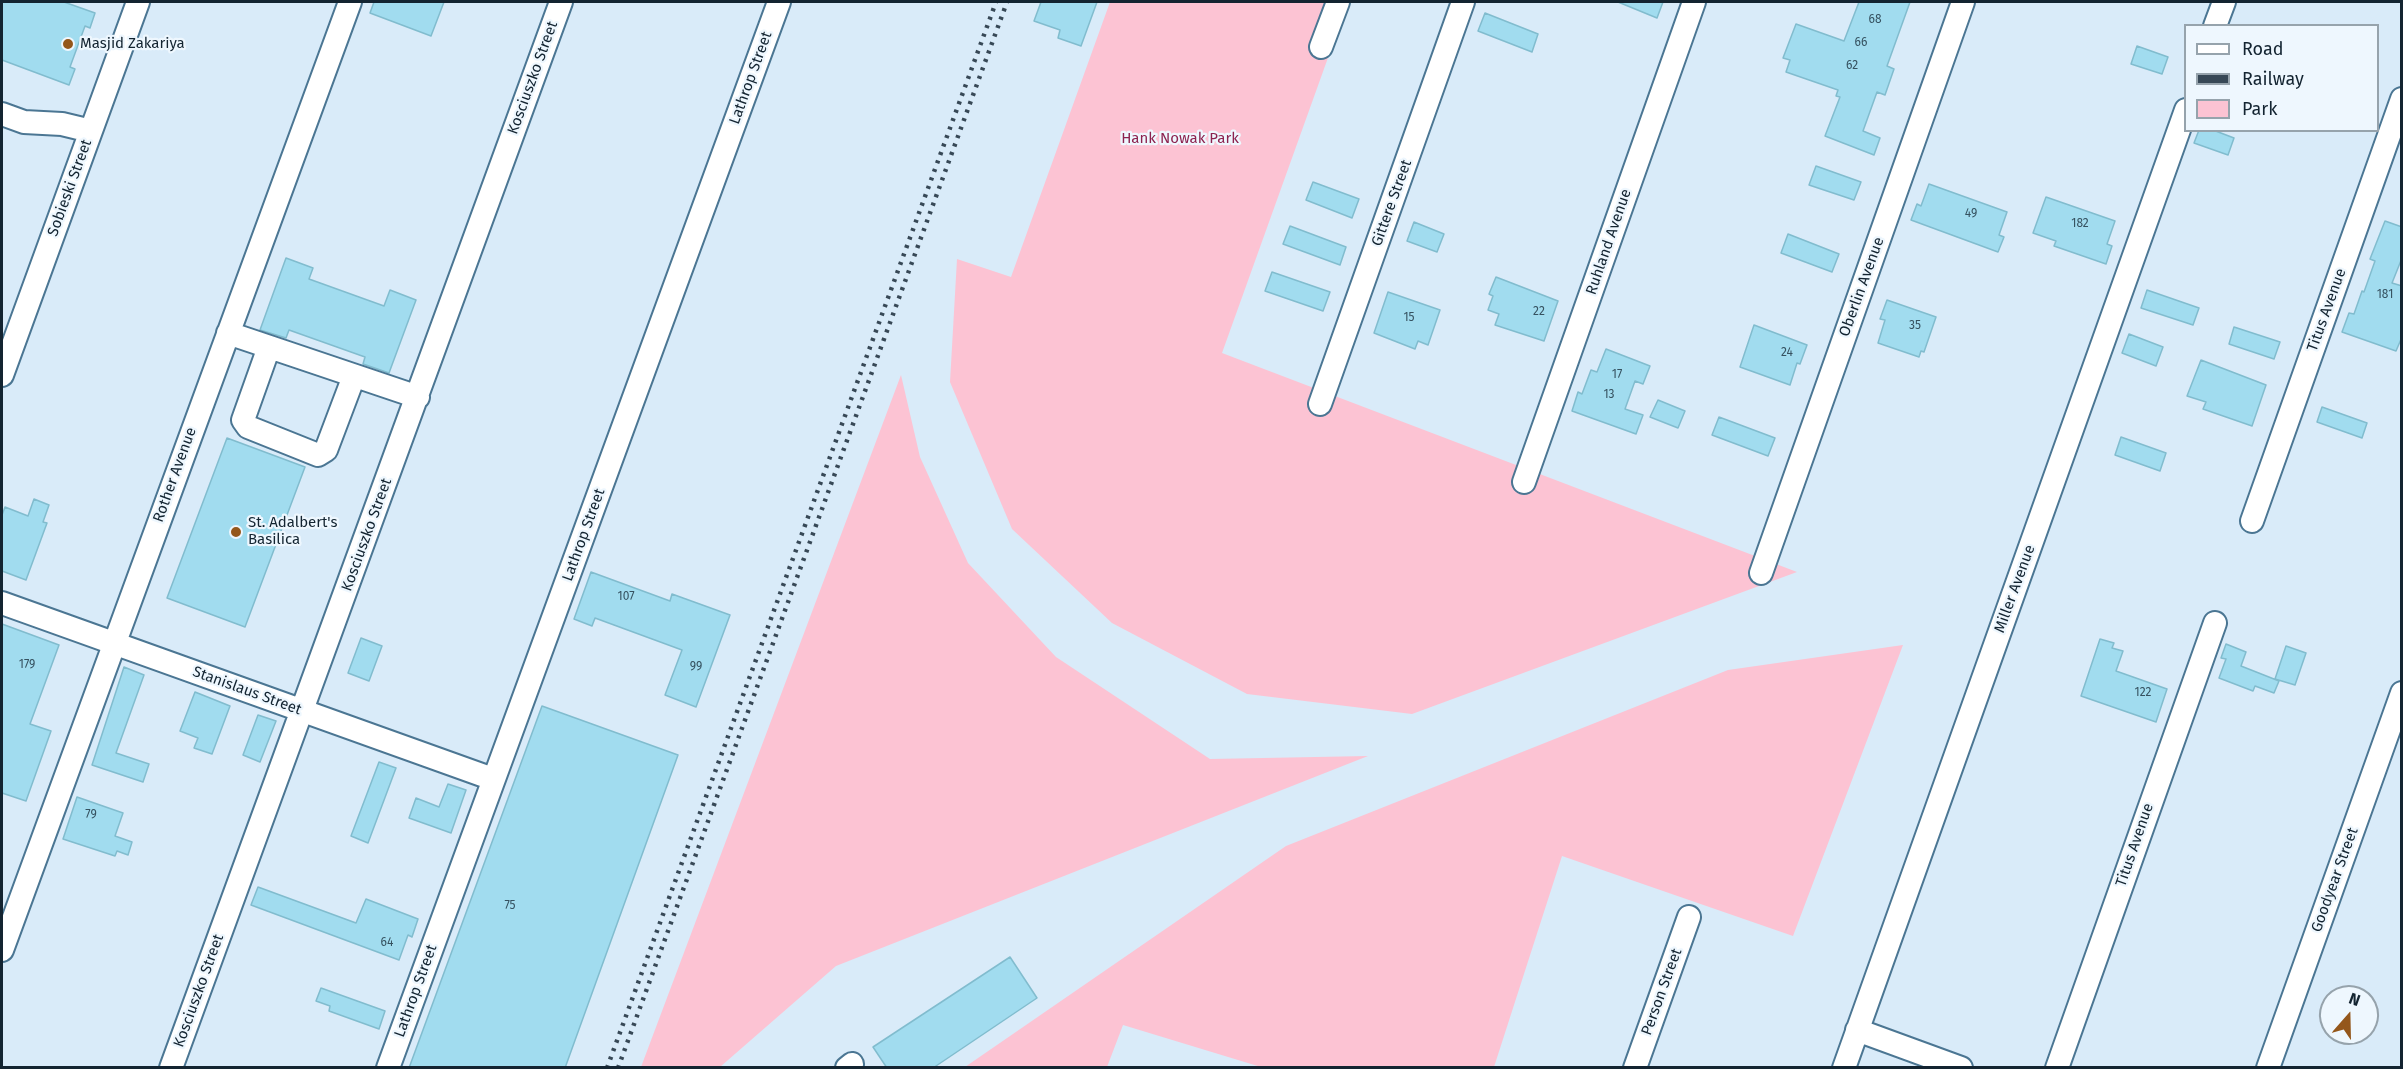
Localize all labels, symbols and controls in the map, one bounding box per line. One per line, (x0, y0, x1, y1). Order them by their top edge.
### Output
house number: 68 (1868, 13, 1882, 27)
street label: Kosciuszko Street (504, 19, 562, 137)
legend (2184, 24, 2379, 132)
street label: Lathrop Street (726, 29, 776, 127)
place label: Masjid Zakariya (80, 35, 185, 53)
house number: 66 (1855, 36, 1867, 50)
marker: Masjid Zakariya (61, 37, 75, 51)
text: Road (2242, 38, 2284, 60)
house number: 62 (1846, 59, 1858, 73)
text: Railway (2242, 68, 2304, 90)
text: Park (2242, 98, 2277, 120)
park label: Hank Nowak Park (1121, 130, 1239, 148)
street label: Sobieski Street (44, 137, 96, 239)
street label: Gittere Street (1368, 157, 1416, 249)
street label: Ruhland Avenue (1582, 187, 1636, 297)
house number: 49 (1965, 207, 1977, 221)
house number: 182 (2071, 217, 2089, 231)
street label: Oberlin Avenue (1836, 235, 1888, 339)
street label: Titus Avenue (2304, 266, 2350, 354)
house number: 181 (2377, 288, 2393, 302)
house number: 22 (1533, 305, 1545, 319)
house number: 15 (1403, 311, 1415, 325)
house number: 35 (1909, 319, 1921, 333)
house number: 24 (1781, 346, 1793, 360)
house number: 17 (1612, 368, 1622, 382)
house number: 13 (1603, 388, 1615, 402)
street label: Rother Avenue (150, 425, 200, 525)
street label: Kosciuszko Street (338, 476, 396, 594)
street label: Lathrop Street (559, 486, 609, 584)
place label: St. Adalbert's Basilica (248, 514, 337, 549)
marker: St. Adalbert's Basilica (229, 525, 243, 539)
street label: Miller Avenue (1991, 543, 2039, 635)
house number: 107 (618, 590, 634, 604)
house number: 179 (19, 658, 35, 672)
house number: 99 (690, 660, 702, 674)
street label: Stanislaus Street (190, 663, 304, 719)
house number: 122 (2134, 686, 2152, 700)
street label: Titus Avenue (2112, 801, 2158, 889)
house number: 79 (85, 808, 97, 822)
street label: Goodyear Street (2308, 825, 2362, 935)
house number: 75 (504, 899, 516, 913)
street label: Kosciuszko Street (170, 932, 228, 1050)
house number: 64 (381, 936, 393, 950)
street label: Lathrop Street (391, 942, 441, 1040)
street label: Person Street (1638, 946, 1686, 1038)
north arrow (2319, 985, 2379, 1045)
text: N (2346, 989, 2363, 1010)

